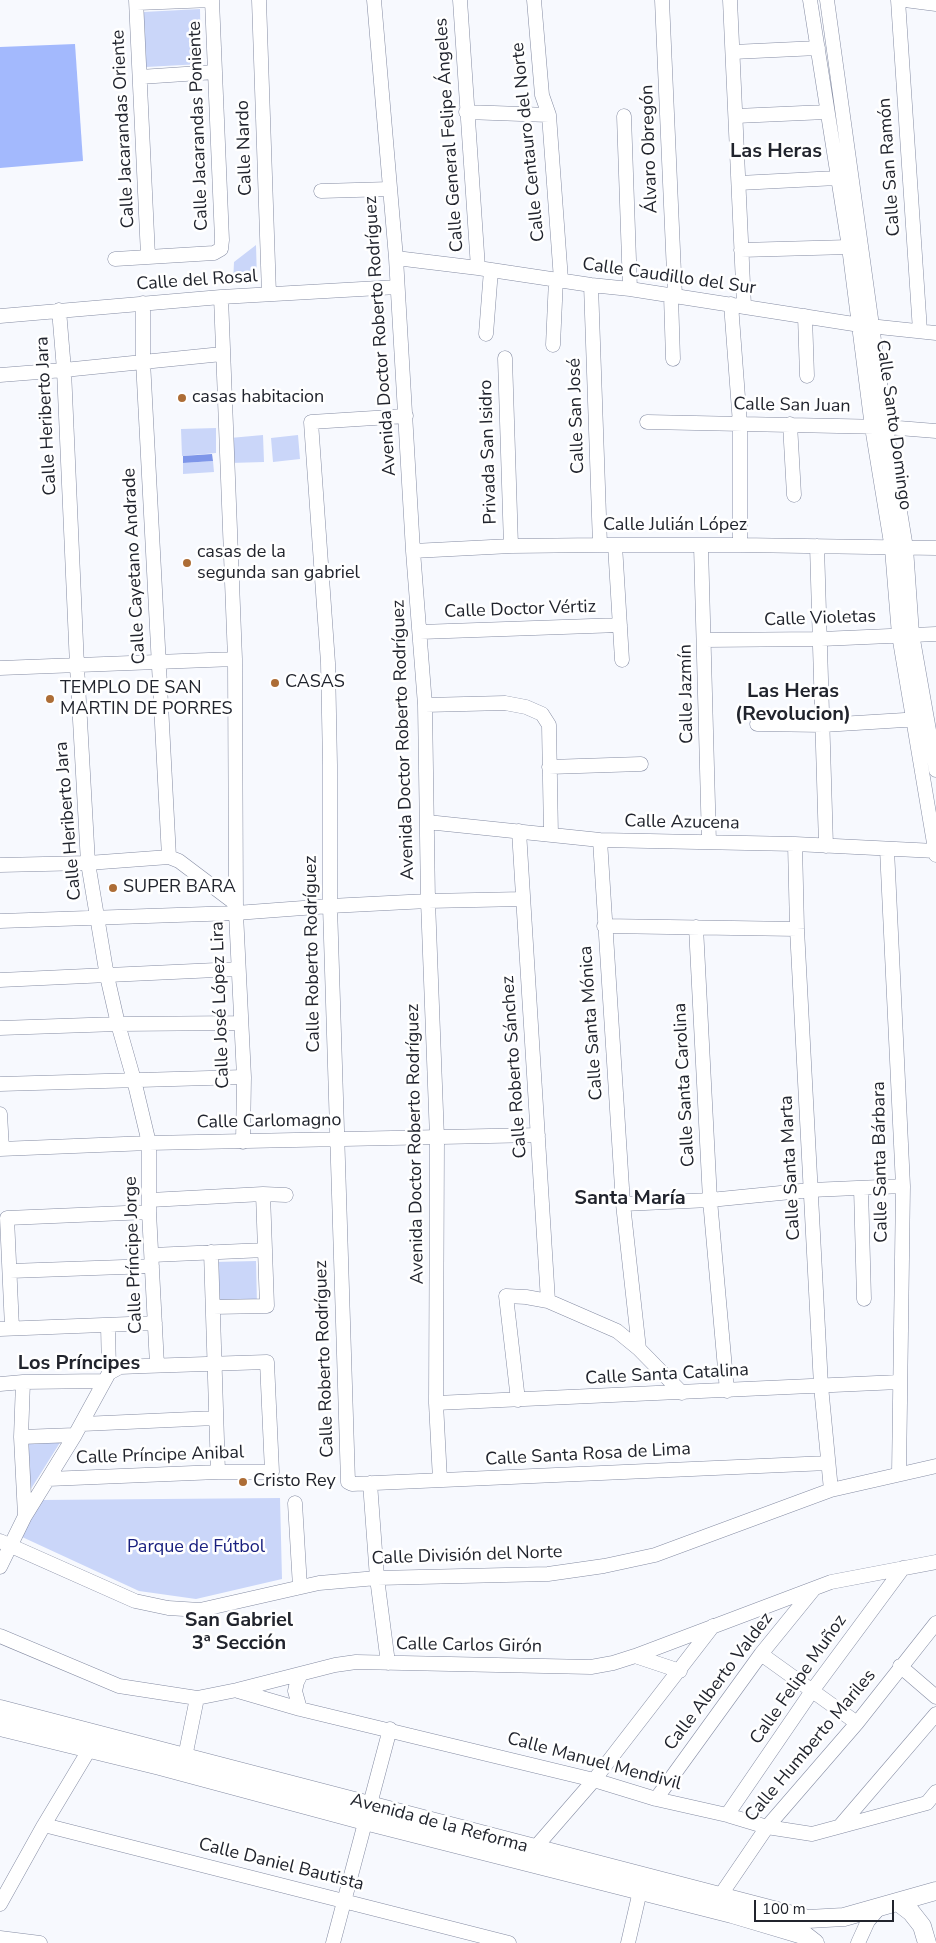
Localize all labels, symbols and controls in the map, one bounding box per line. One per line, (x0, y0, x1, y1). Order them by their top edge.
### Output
street label: Calle General Felipe Ángeles (431, 17, 469, 253)
street label: Calle Jacarandas Poniente (185, 21, 213, 231)
street label: Calle Jacarandas Oriente (108, 29, 140, 229)
street label: Calle Centauro del Norte (508, 41, 550, 243)
street label: Álvaro Obregón (637, 84, 663, 214)
street label: Calle San Ramón (874, 97, 906, 237)
street label: Calle Nardo (233, 100, 257, 196)
district label: Las Heras (730, 140, 822, 164)
street label: Avenida Doctor Roberto Rodríguez (360, 195, 402, 477)
street label: Calle Caudillo del Sur (581, 254, 757, 300)
street label: Calle del Rosal (136, 266, 258, 296)
street label: Calle Heriberto Jara (32, 336, 62, 496)
street label: Calle Santo Domingo (870, 339, 916, 511)
street label: Calle San José (564, 358, 590, 474)
street label: Privada San Isidro (476, 379, 502, 525)
place label: casas habitacion (192, 387, 324, 409)
marker: casas habitacion (176, 392, 188, 404)
street label: Calle San Juan (733, 394, 851, 418)
street label: Calle Cayetano Andrade (119, 467, 151, 665)
street label: Calle Julián López (603, 515, 747, 537)
place label: casas de la segunda san gabriel (197, 542, 360, 584)
marker: casas de la segunda san gabriel (181, 557, 193, 569)
street label: Calle Doctor Vértiz (444, 597, 596, 623)
street label: Avenida Doctor Roberto Rodríguez (388, 599, 420, 881)
street label: Calle Violetas (764, 606, 876, 632)
street label: Calle Jazmín (675, 644, 699, 744)
place label: CASAS (285, 672, 345, 694)
marker: CASAS (269, 677, 281, 689)
place label: TEMPLO DE SAN MARTIN DE PORRES (60, 678, 233, 721)
district label: Las Heras (Revolucion) (735, 680, 851, 727)
marker: TEMPLO DE SAN MARTIN DE PORRES (44, 693, 56, 705)
street label: Calle Heriberto Jara (51, 741, 87, 901)
street label: Calle Azucena (624, 811, 740, 835)
street label: Calle Roberto Rodríguez (300, 855, 326, 1053)
place label: SUPER BARA (123, 877, 236, 899)
marker: SUPER BARA (107, 882, 119, 894)
street label: Calle José López Lira (207, 921, 235, 1089)
street label: Calle Santa Mónica (576, 945, 608, 1101)
street label: Calle Roberto Sánchez (498, 975, 532, 1159)
street label: Calle Santa Carolina (670, 1002, 700, 1168)
street label: Avenida Doctor Roberto Rodríguez (403, 1004, 429, 1284)
street label: Calle Santa Bárbara (869, 1081, 893, 1243)
street label: Calle Santa Marta (776, 1095, 806, 1241)
street label: Calle Carlomagno (196, 1110, 342, 1134)
street label: Calle Príncipe Jorge (120, 1176, 148, 1334)
district label: Santa María (574, 1187, 686, 1211)
street label: Calle Roberto Rodríguez (311, 1260, 339, 1458)
district label: Los Príncipes (18, 1352, 140, 1376)
street label: Calle Santa Catalina (585, 1360, 749, 1390)
street label: Calle Santa Rosa de Lima (485, 1439, 691, 1471)
street label: Calle Príncipe Anibal (76, 1442, 244, 1470)
place label: Cristo Rey (253, 1471, 336, 1493)
marker: Cristo Rey (237, 1476, 249, 1488)
park label: Parque de Fútbol (127, 1537, 265, 1559)
street label: Calle División del Norte (371, 1542, 563, 1570)
district label: San Gabriel 3ª Sección (185, 1609, 293, 1656)
street label: Calle Alberto Valdez (660, 1609, 778, 1755)
street label: Calle Felipe Muñoz (746, 1611, 852, 1749)
street label: Calle Carlos Girón (396, 1634, 542, 1658)
street label: Calle Humberto Mariles (741, 1665, 881, 1827)
street label: Calle Manuel Mendivil (504, 1728, 684, 1796)
street label: Avenida de la Reforma (348, 1790, 530, 1858)
street label: Calle Daniel Bautista (196, 1834, 366, 1896)
scale bar (756, 1890, 896, 1922)
text: 100 m (762, 1899, 806, 1919)

